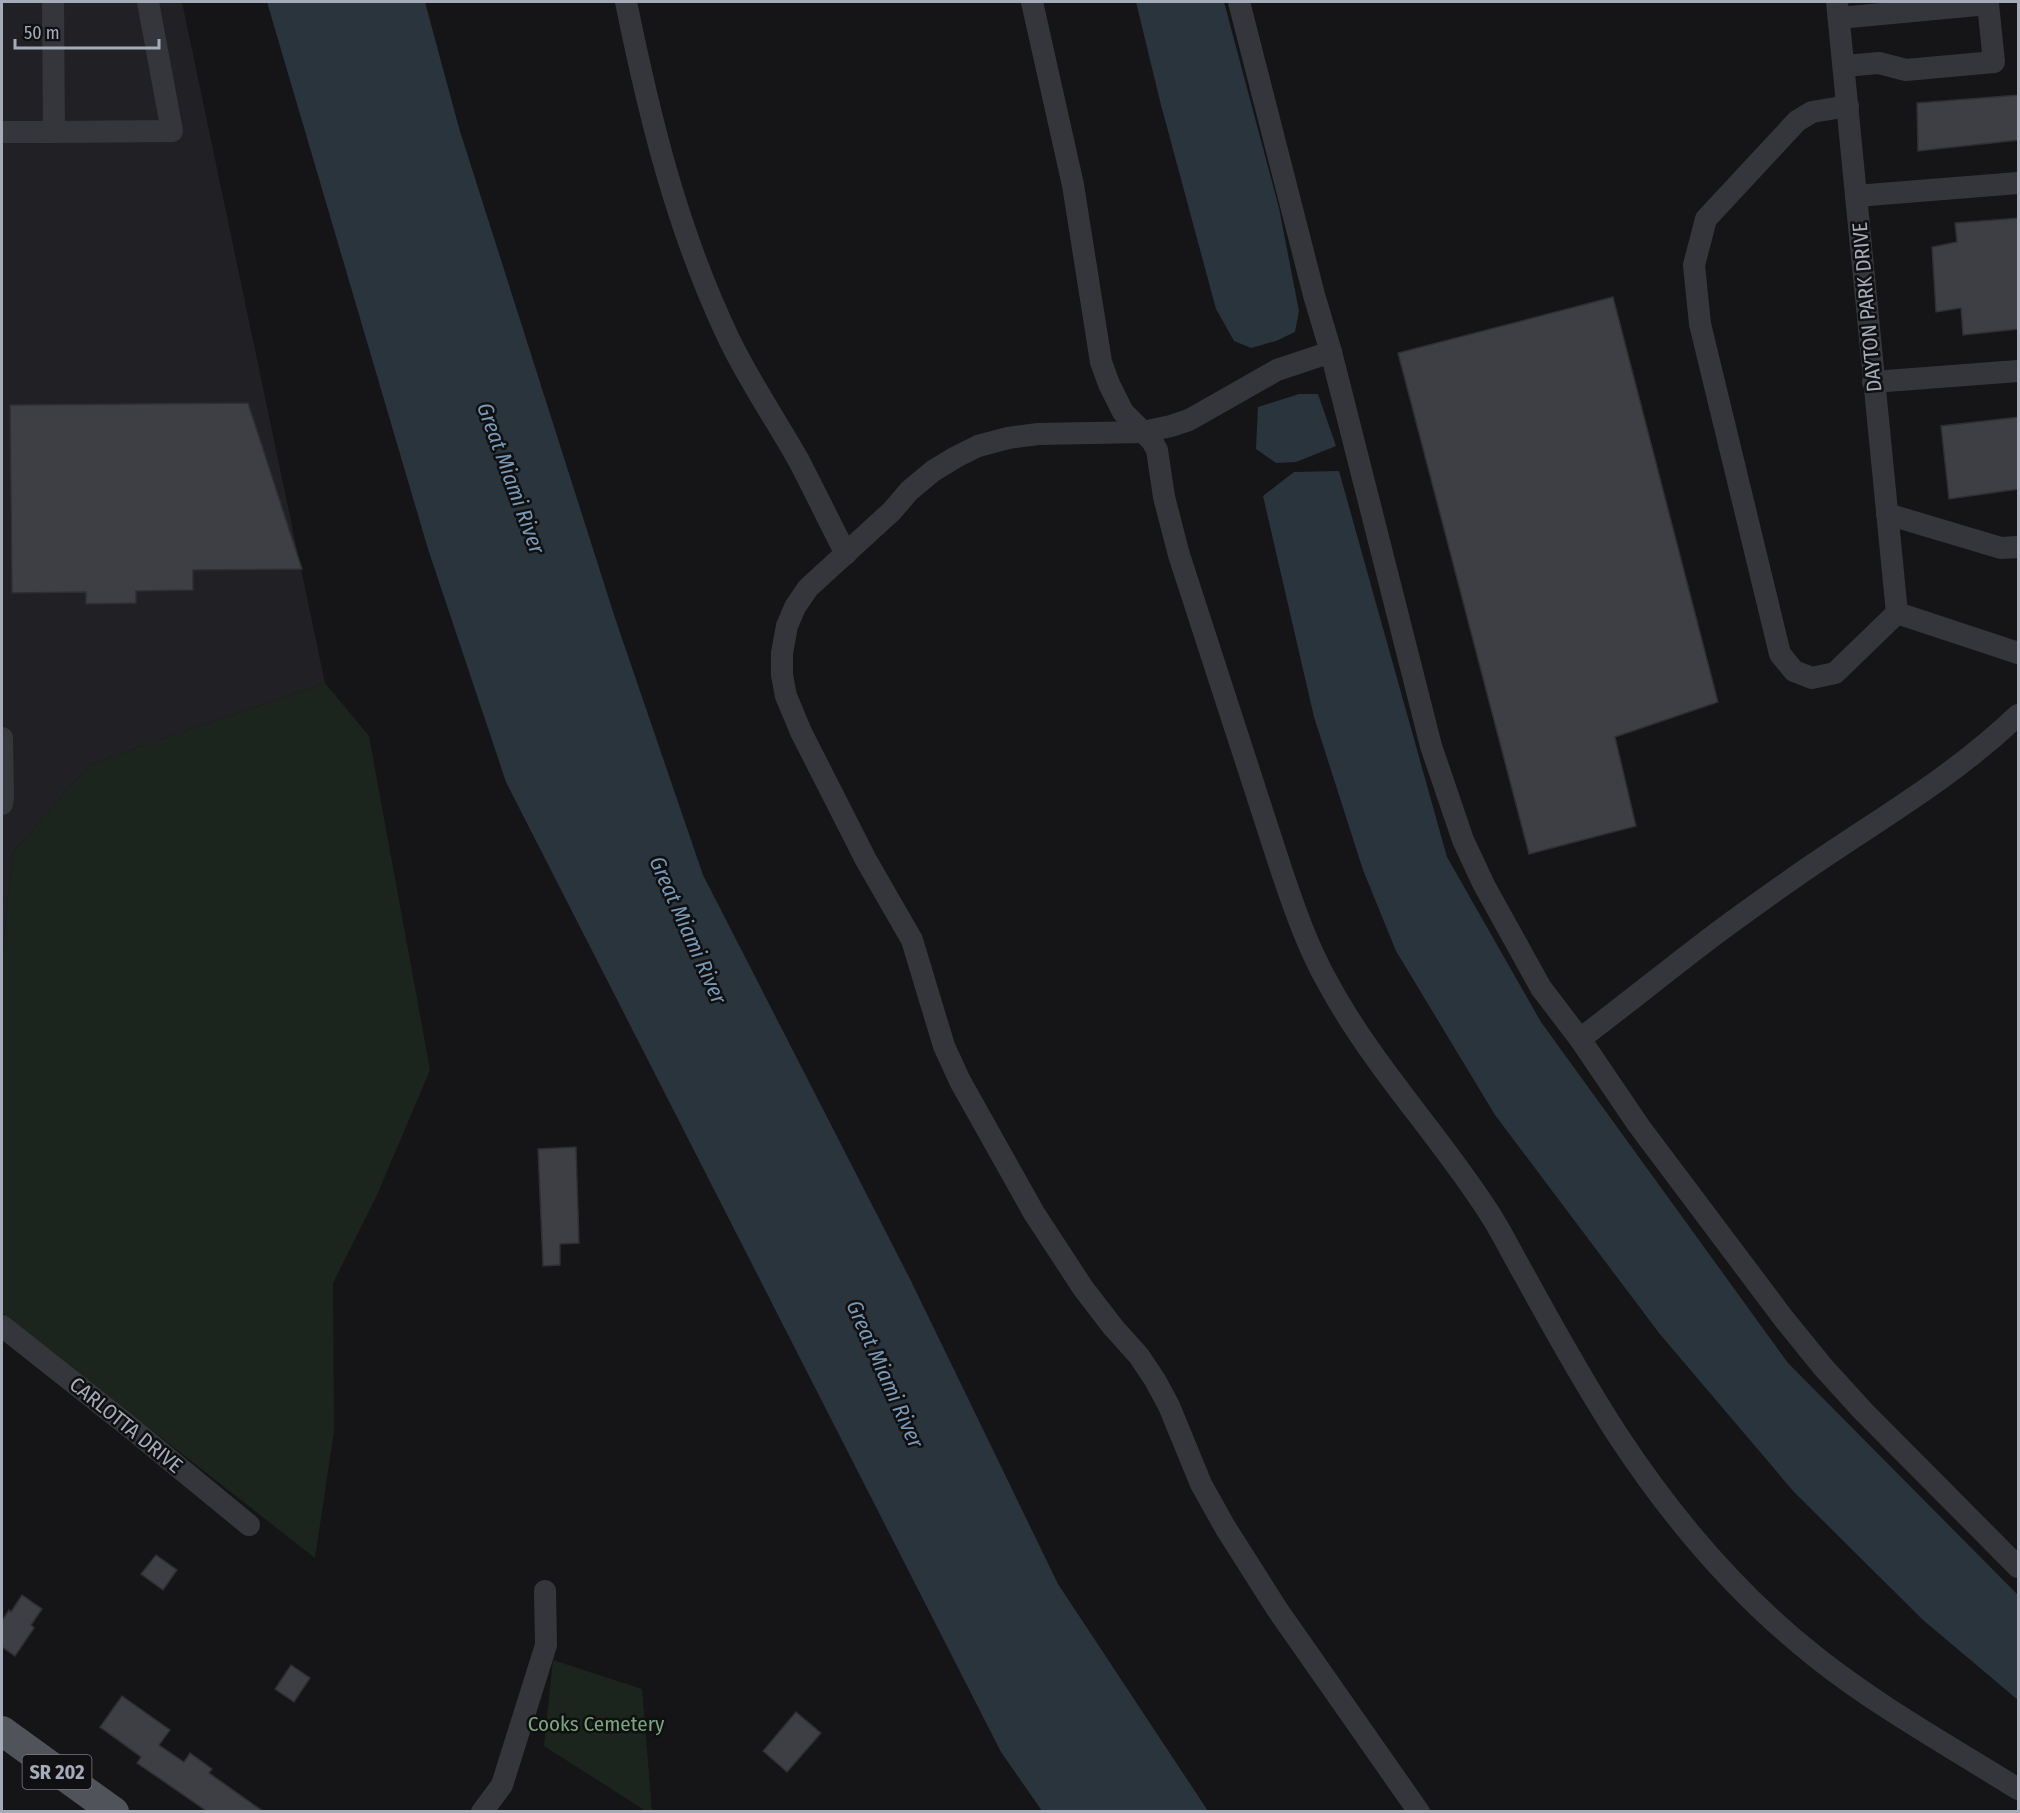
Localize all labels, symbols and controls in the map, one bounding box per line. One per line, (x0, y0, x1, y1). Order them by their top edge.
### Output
scale bar (15, 12, 159, 50)
text: 50 m (24, 22, 60, 44)
street label: DAYTON PARK DRIVE (1847, 221, 1887, 393)
water label: Great Miami River (471, 399, 551, 558)
water label: Great Miami River (643, 852, 733, 1009)
water label: Great Miami River (840, 1296, 930, 1453)
street label: CARLOTTA DRIVE (64, 1371, 188, 1479)
park label: Cooks Cemetery (528, 1711, 665, 1737)
road number: SR 202 (22, 1755, 92, 1789)

